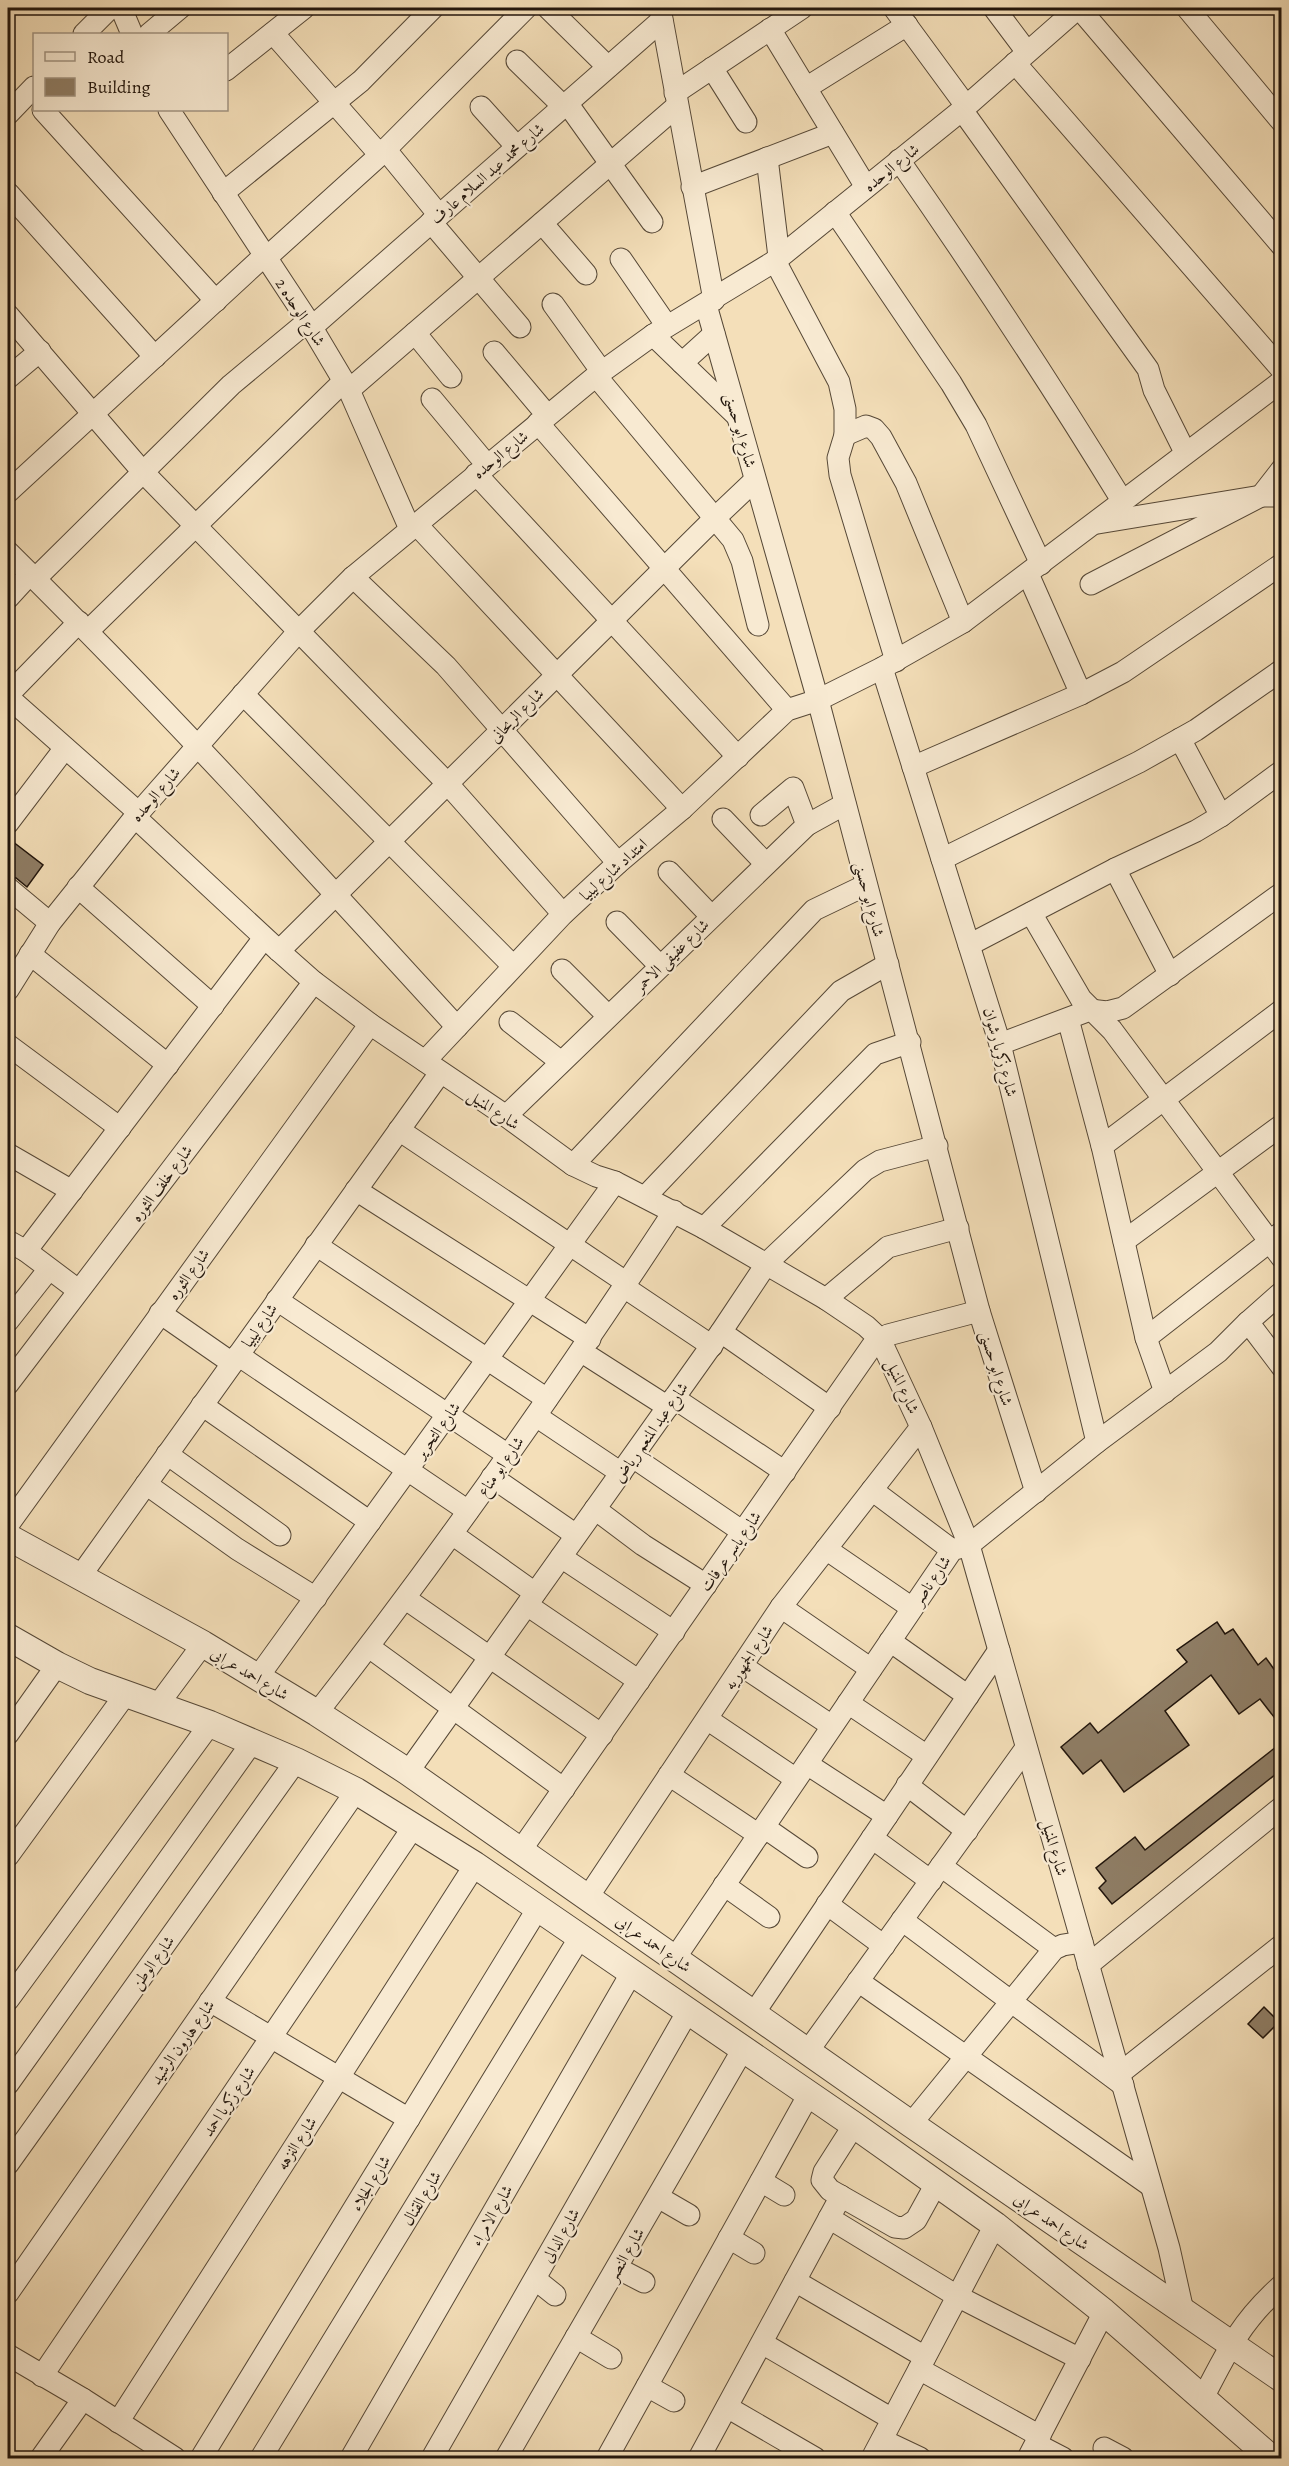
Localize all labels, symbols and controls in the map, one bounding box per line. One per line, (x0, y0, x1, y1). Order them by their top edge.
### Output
legend (33, 33, 228, 111)
text: Road (87, 45, 125, 69)
text: Building (87, 75, 151, 99)
street label: شارع محمد عبد السلام عارف (426, 118, 551, 232)
street label: شارع الوحده (859, 139, 925, 199)
street label: شارع الوحده 2 (268, 274, 330, 352)
street label: شارع ابو حسنى (717, 390, 761, 471)
street label: شارع الوحده (468, 426, 534, 486)
street label: شارع الريحانى (484, 683, 550, 749)
street label: شارع الوحده (126, 763, 187, 828)
street label: امتداد شارع ليبيا (575, 833, 654, 908)
street label: شارع ابو حسنى (846, 859, 890, 940)
street label: شارع عفيفى الاحمر (628, 914, 716, 1000)
street label: شارع زكريا رشوان (976, 1005, 1023, 1100)
street label: شارع المنيل (462, 1084, 524, 1137)
street label: شارع خلف الثوره (126, 1141, 200, 1228)
street label: شارع الثوره (163, 1244, 217, 1306)
street label: شارع ليبيا (237, 1299, 285, 1353)
street label: شارع ابو حسنى (972, 1328, 1018, 1409)
street label: شارع المنيل (878, 1355, 924, 1418)
street label: شارع عبد المنعم رياض (608, 1378, 697, 1490)
street label: شارع التحرير (409, 1398, 468, 1466)
street label: شارع ابو مناع (472, 1432, 531, 1502)
street label: شارع ياسر عرفات (695, 1507, 768, 1597)
street label: شارع ناصر (906, 1552, 958, 1612)
street label: شارع الجمهوريه (719, 1621, 780, 1695)
street label: شارع احمد عرابى (205, 1642, 293, 1707)
street label: شارع المنيل (1034, 1816, 1073, 1879)
street label: شارع احمد عرابى (610, 1910, 695, 1979)
street label: شارع الوطن (126, 1931, 181, 1995)
street label: شارع هارون الرشيد (145, 1996, 222, 2091)
street label: شارع زكريا احمد (197, 2062, 262, 2142)
street label: شارع النزهه (271, 2113, 324, 2175)
street label: شارع الجلاء (346, 2151, 398, 2217)
street label: شارع القنال (397, 2167, 449, 2231)
street label: شارع الامراء (465, 2181, 520, 2251)
street label: شارع احمد عرابى (1008, 2188, 1093, 2257)
street label: شارع الدالى (536, 2204, 587, 2268)
street label: شارع النصر (601, 2224, 652, 2288)

